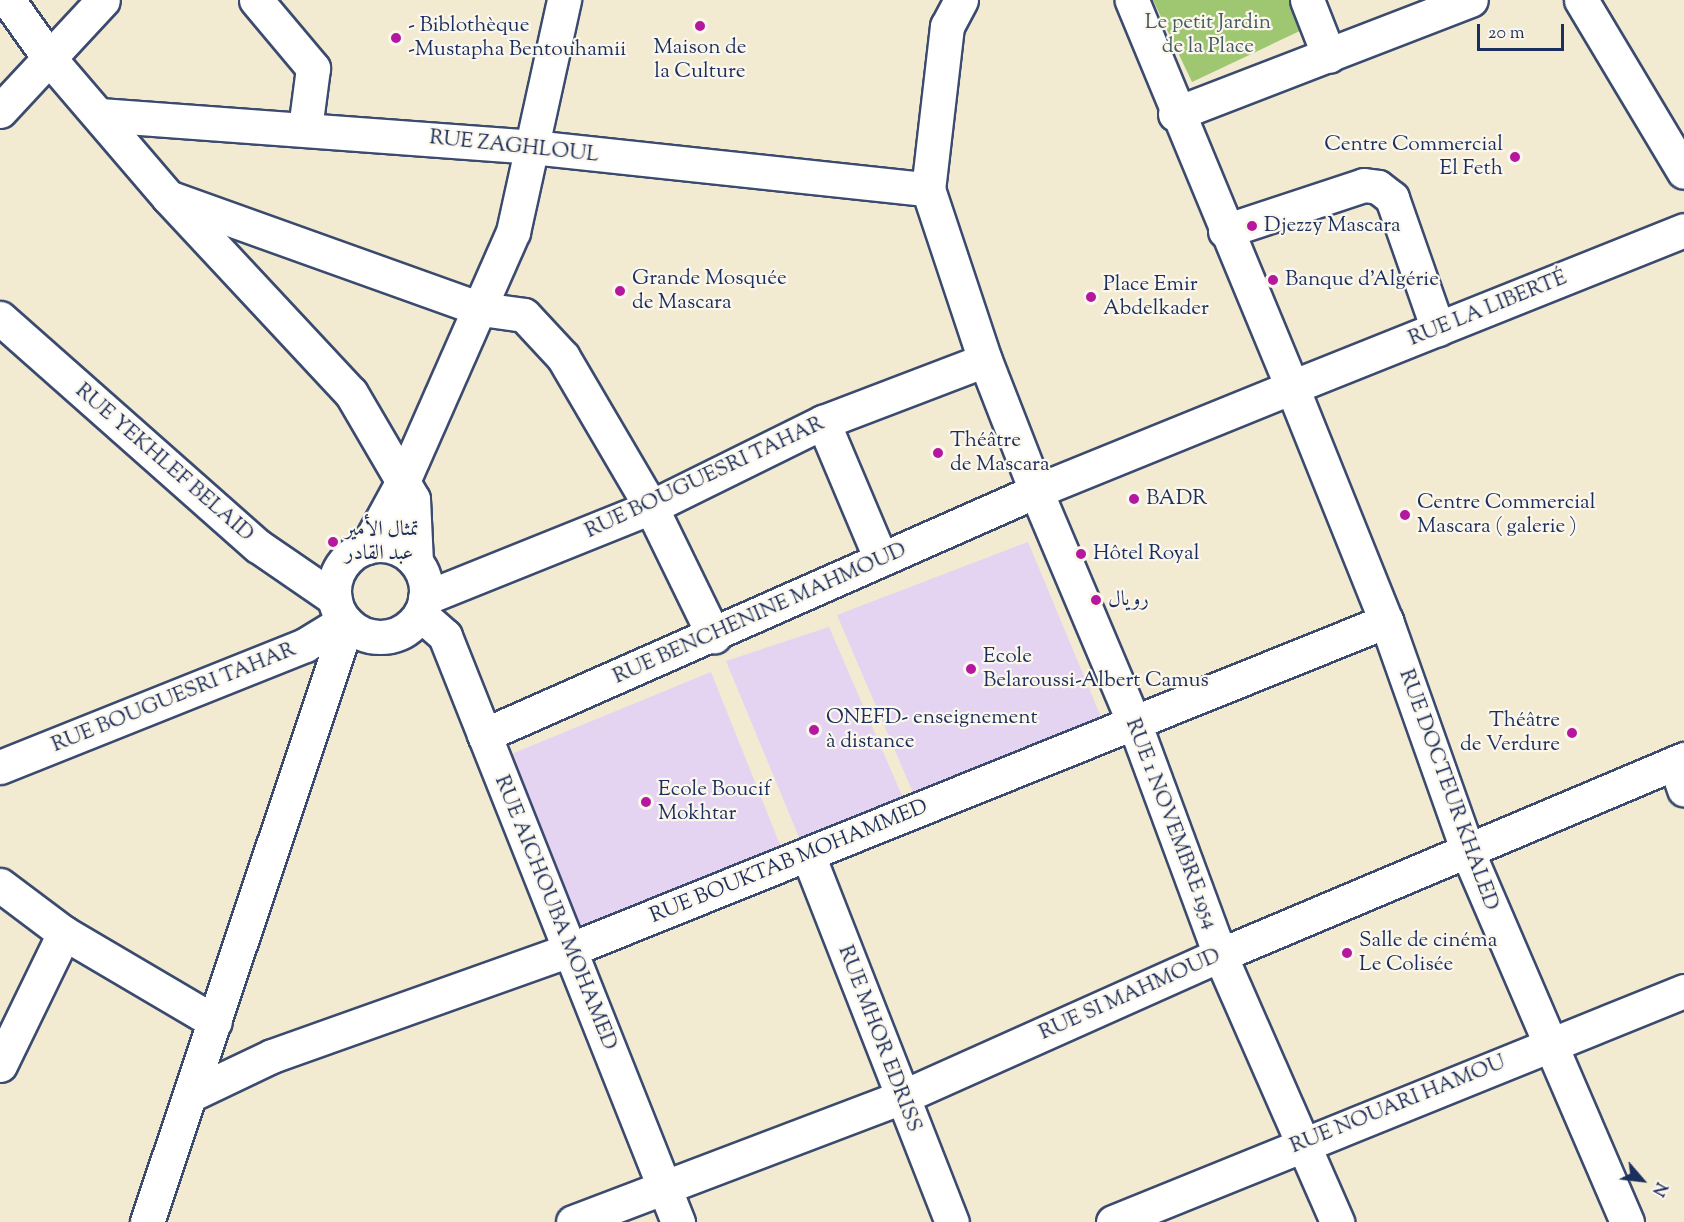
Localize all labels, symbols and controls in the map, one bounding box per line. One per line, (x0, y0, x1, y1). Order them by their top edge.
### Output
park label: Le petit Jardin de la Place (1145, 10, 1271, 60)
scale bar (1480, 12, 1567, 50)
place label: - Biblothèque -Mustapha Bentouhamii (408, 13, 626, 63)
marker: Maison de la Culture (693, 19, 707, 33)
text: 20 m (1488, 21, 1525, 47)
marker: - Biblothèque -Mustapha Bentouhamii (389, 31, 403, 45)
place label: Maison de la Culture (653, 35, 747, 85)
street label: RUE ZAGHLOUL (428, 126, 600, 168)
place label: Centre Commercial El Feth (1324, 132, 1503, 182)
marker: Centre Commercial El Feth (1508, 150, 1522, 164)
place label: Djezzy Mascara (1264, 213, 1401, 239)
marker: Djezzy Mascara (1245, 219, 1259, 233)
place label: Grande Mosquée de Mascara (632, 266, 787, 316)
street label: RUE LA LIBERTÉ (1405, 266, 1571, 352)
place label: Banque d'Algérie (1285, 267, 1439, 293)
place label: Place Emir Abdelkader (1103, 272, 1209, 322)
marker: Banque d'Algérie (1266, 273, 1280, 287)
marker: Grande Mosquée de Mascara (613, 284, 627, 298)
marker: Place Emir Abdelkader (1084, 290, 1098, 304)
street label: RUE YEKHLEF BELAID (70, 379, 258, 547)
street label: RUE BOUGUESRI TAHAR (581, 411, 829, 545)
place label: Théâtre de Mascara (950, 428, 1050, 478)
marker: Théâtre de Mascara (931, 446, 945, 460)
place label: BADR (1146, 486, 1207, 512)
place label: Centre Commercial Mascara ( galerie ) (1417, 490, 1596, 540)
marker: BADR (1127, 492, 1141, 506)
marker: Centre Commercial Mascara ( galerie ) (1398, 508, 1412, 522)
place label: تمثال الأمير عبد القادر (345, 517, 419, 567)
marker: تمثال الأمير عبد القادر (326, 535, 340, 549)
street label: RUE BENCHENINE MAHMOUD (610, 538, 910, 690)
place label: Hôtel Royal (1093, 541, 1200, 567)
marker: Hôtel Royal (1074, 547, 1088, 561)
place label: رويال (1108, 587, 1149, 613)
marker: رويال (1089, 593, 1103, 607)
street label: RUE BOUGUESRI TAHAR (48, 637, 300, 759)
place label: Ecole Belaroussi-Albert Camus (983, 644, 1209, 694)
marker: Ecole Belaroussi-Albert Camus (964, 662, 978, 676)
street label: RUE DOCTEUR KHALED (1393, 666, 1503, 914)
place label: ONEFD- enseignement à distance (826, 705, 1038, 755)
place label: Théâtre de Verdure (1460, 708, 1560, 758)
street label: RUE 1 NOVEMBRE 1954 (1119, 715, 1223, 933)
marker: ONEFD- enseignement à distance (807, 723, 821, 737)
marker: Théâtre de Verdure (1565, 726, 1579, 740)
street label: RUE AICHOUBA MOHAMED (488, 772, 622, 1054)
place label: Ecole Boucif Mokhtar (658, 777, 771, 827)
marker: Ecole Boucif Mokhtar (639, 795, 653, 809)
street label: RUE BOUKTAB MOHAMMED (646, 795, 932, 929)
place label: Salle de cinéma Le Colisée (1359, 928, 1497, 978)
street label: RUE MHOR EDRISS (832, 942, 926, 1136)
street label: RUE SI MAHMOUD (1036, 944, 1224, 1046)
marker: Salle de cinéma Le Colisée (1340, 946, 1354, 960)
street label: RUE NOUARI HAMOU (1287, 1050, 1509, 1160)
north arrow (1612, 1150, 1672, 1210)
text: N (1645, 1178, 1671, 1200)

